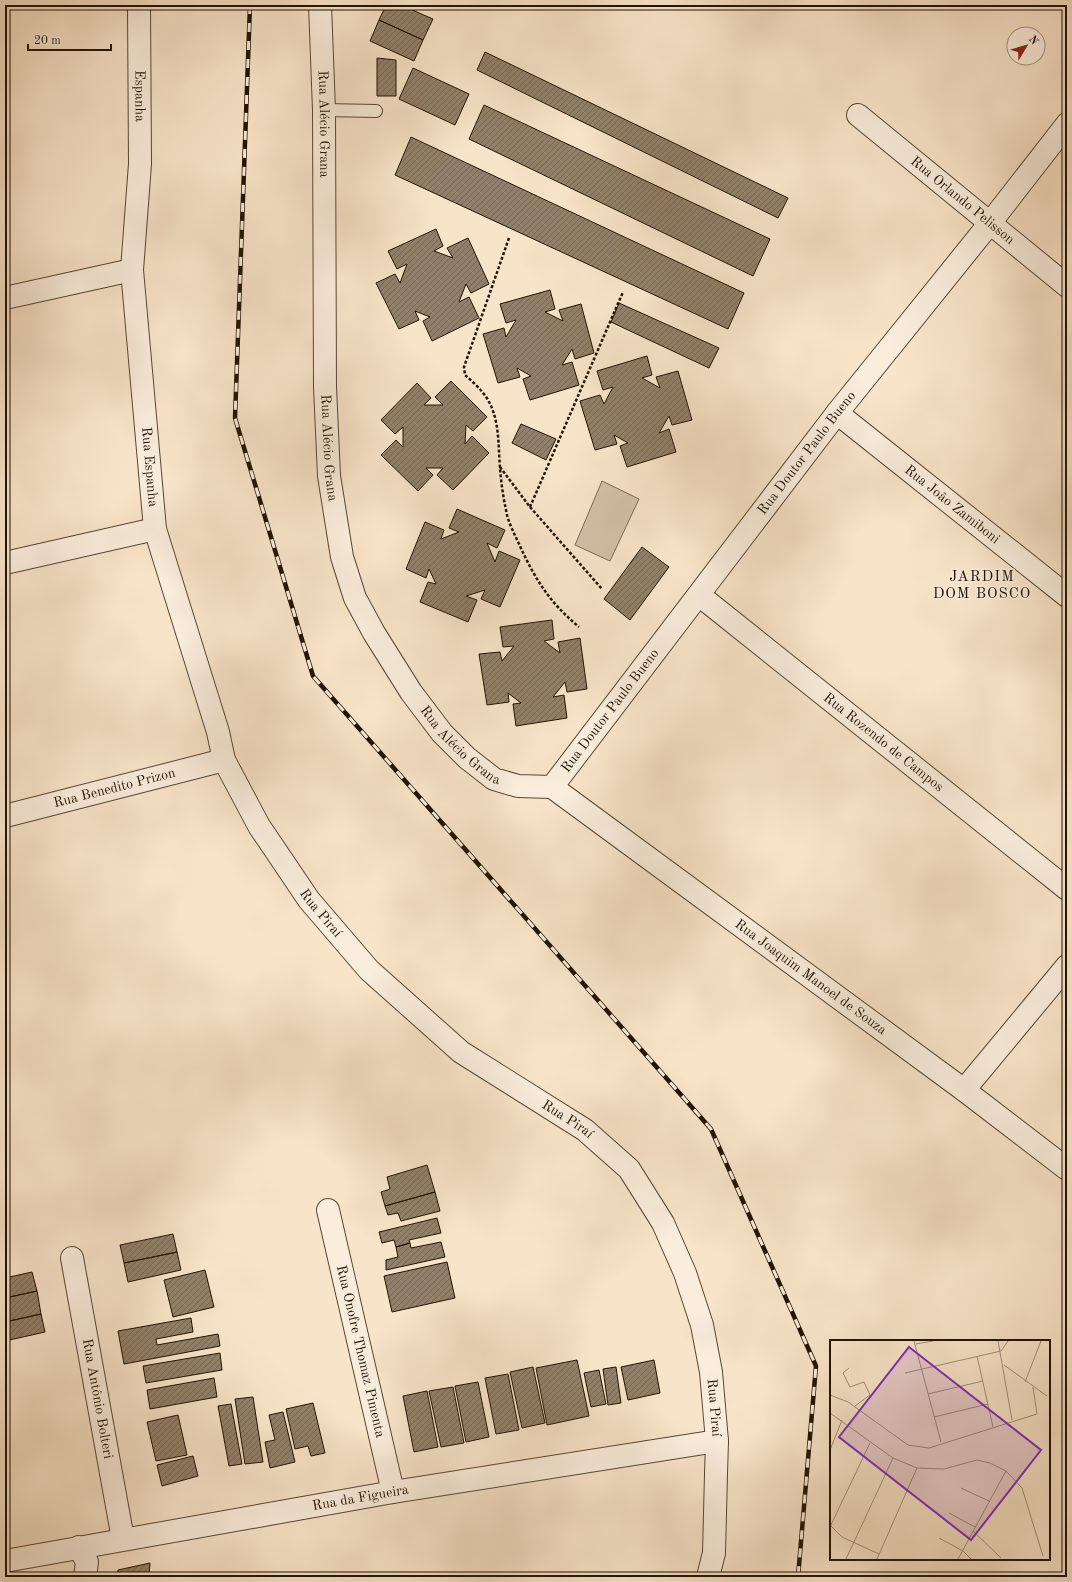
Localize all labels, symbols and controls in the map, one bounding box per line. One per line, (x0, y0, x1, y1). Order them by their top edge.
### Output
scale bar (28, 26, 111, 52)
north arrow (1006, 26, 1046, 66)
text: N (1026, 34, 1040, 48)
text: 20 m (34, 35, 61, 47)
street label: Espanha (132, 70, 147, 122)
street label: Rua Alécio Grana (315, 70, 331, 178)
street label: Rua Orlando Pelisson (908, 154, 1018, 247)
street label: Rua Doutor Paulo Bueno (755, 389, 858, 517)
street label: Rua Alécio Grana (318, 394, 340, 502)
street label: Rua Espanha (139, 426, 160, 508)
street label: Rua João Zamiboni (902, 463, 1002, 547)
district label: JARDIM DOM BOSCO (933, 570, 1031, 602)
street label: Rua Doutor Paulo Bueno (559, 646, 662, 775)
street label: Rua Rozendo de Campos (821, 690, 946, 794)
street label: Rua Alécio Grana (417, 703, 502, 787)
street label: Rua Benedito Prizon (52, 766, 177, 810)
street label: Rua Piraí (297, 886, 345, 940)
street label: Rua Joaquim Manoel de Souza (732, 917, 889, 1037)
street label: Rua Piraí (539, 1098, 596, 1141)
street label: Rua Onofre Thomaz Pimenta (334, 1264, 387, 1439)
street label: Rua Antônio Bolteri (80, 1337, 115, 1460)
inset map (830, 1340, 1050, 1560)
street label: Rua Piraí (705, 1378, 724, 1437)
street label: Rua da Figueira (311, 1483, 410, 1513)

